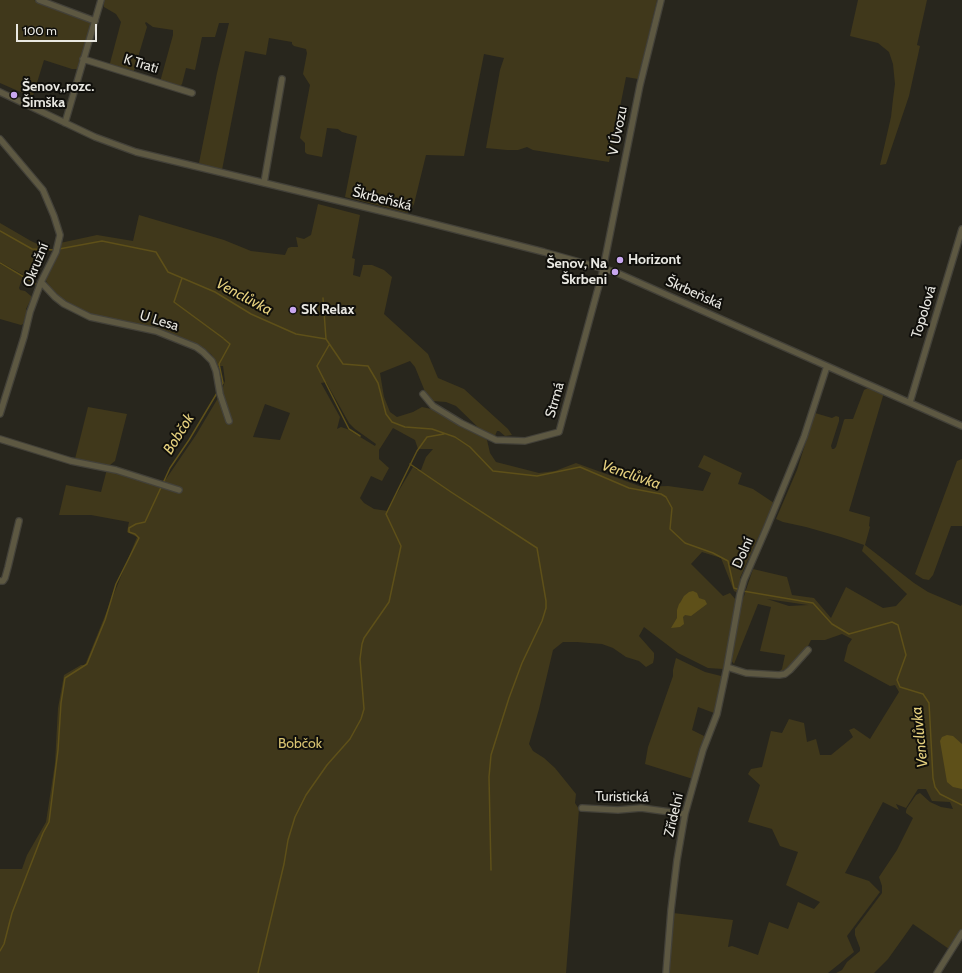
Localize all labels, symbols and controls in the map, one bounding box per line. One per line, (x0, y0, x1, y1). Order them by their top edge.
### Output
scale bar (18, 16, 99, 42)
text: 100 m (23, 23, 57, 38)
street label: K Trati (121, 51, 161, 77)
place label: Šenov,,rozc. Šimška (22, 79, 94, 112)
marker: Šenov,,rozc. Šimška (9, 90, 19, 100)
street label: V Úvozu (605, 105, 631, 157)
street label: Škrbeňská (351, 184, 413, 214)
street label: Okružní (20, 240, 52, 290)
place label: Horizont (628, 252, 681, 268)
marker: Horizont (615, 255, 625, 265)
place label: Šenov, Na Škrbeni (546, 256, 607, 288)
marker: Šenov, Na Škrbeni (610, 267, 620, 277)
street label: Škrbeňská (663, 273, 725, 313)
water label: Venclůvka (213, 275, 275, 319)
street label: Topolová (908, 284, 940, 340)
place label: SK Relax (301, 302, 354, 318)
marker: SK Relax (288, 305, 298, 315)
street label: U Lesa (137, 307, 181, 335)
street label: Strmá (542, 380, 568, 420)
water label: Bobčok (160, 410, 198, 458)
water label: Venclůvka (599, 457, 663, 493)
street label: Dolní (729, 535, 757, 571)
water label: Venclůvka (908, 706, 932, 768)
park label: Bobčok (278, 736, 322, 752)
street label: Turistická (595, 788, 649, 806)
street label: Zřídelní (661, 792, 687, 838)

